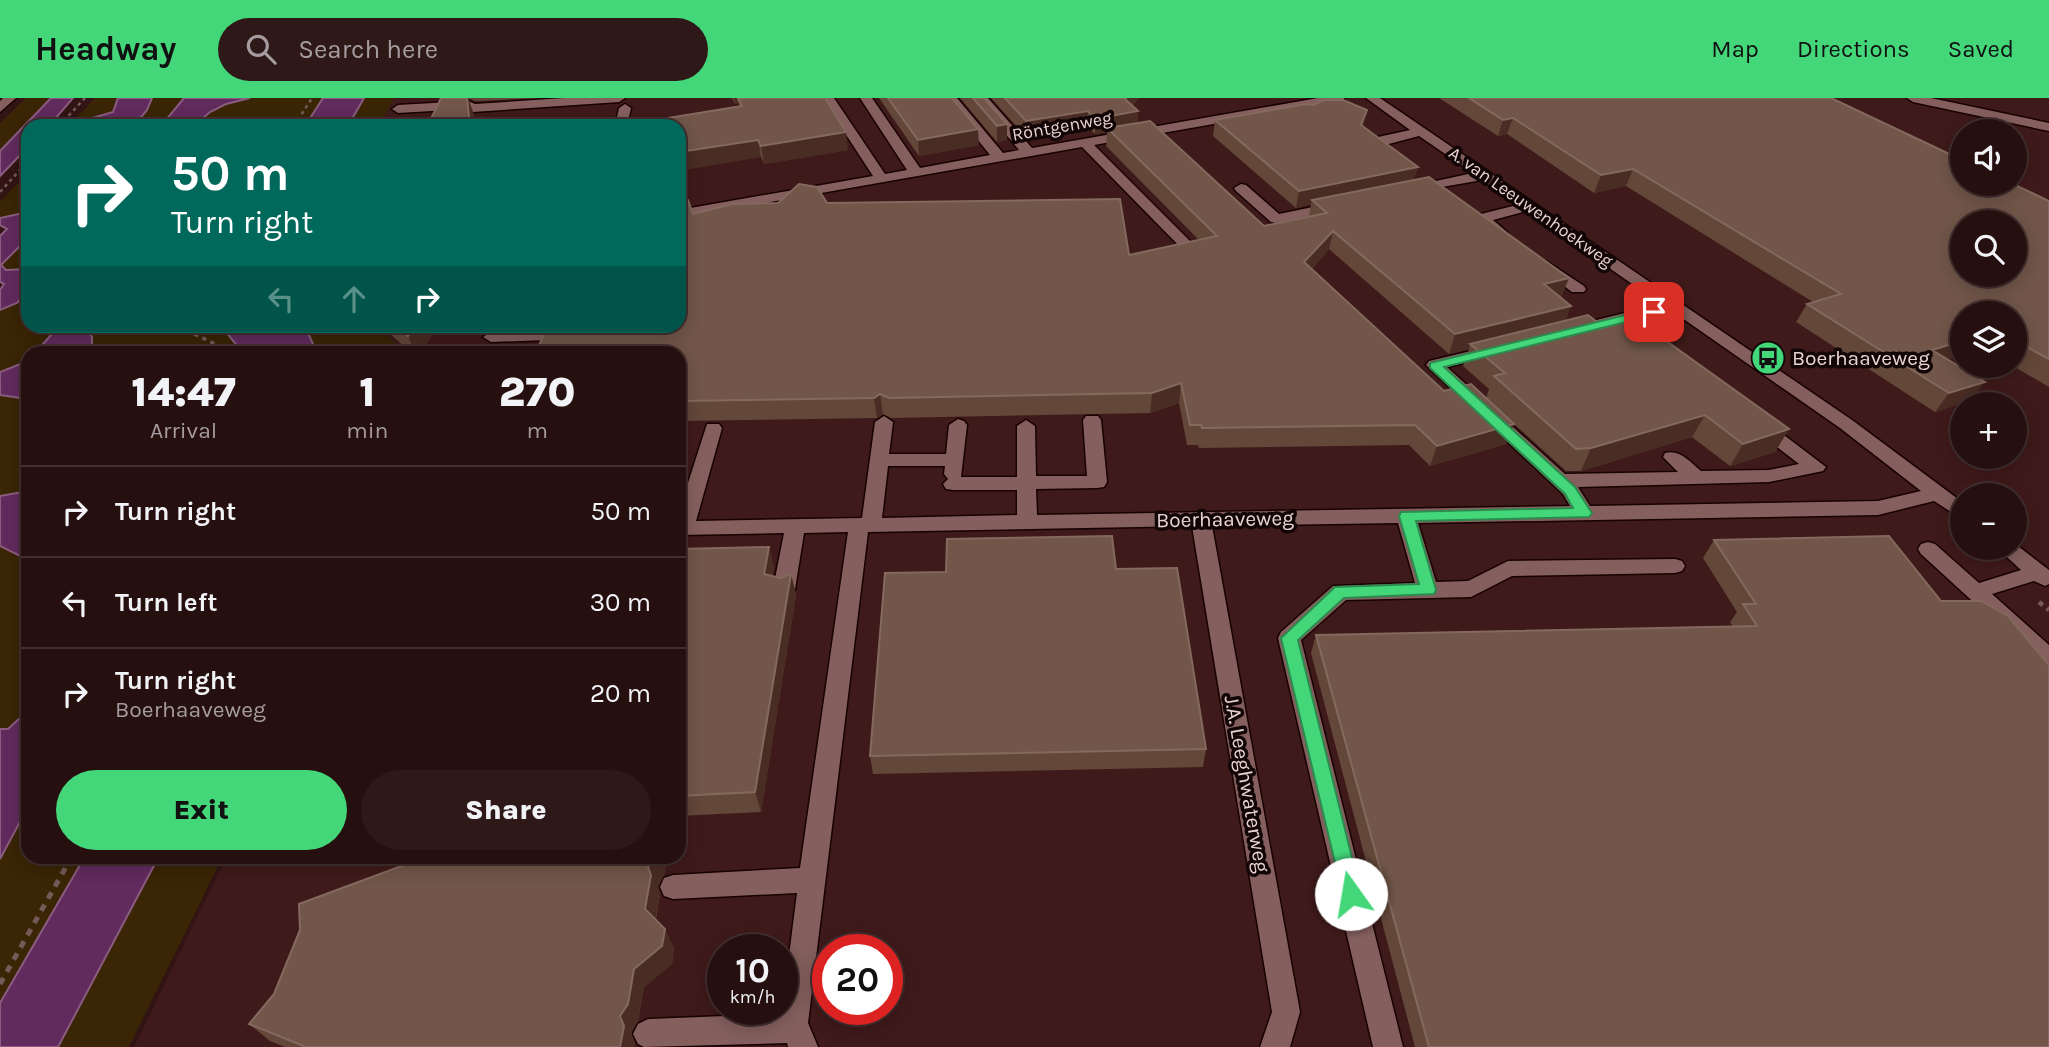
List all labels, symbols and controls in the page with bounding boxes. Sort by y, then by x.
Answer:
search box [218,18,708,81]
text: Headway [35,30,176,68]
icon: search [242,30,280,68]
text: Search here [298,34,438,65]
text: Map [1711,35,1759,63]
text: Directions [1797,35,1910,63]
text: Saved [1948,35,2014,63]
street label: Röntgenweg [1010,106,1114,146]
map controls [1950,119,2027,560]
button: sound [1950,119,2027,196]
street label: A. van Leeuwenhoekweg [1445,142,1617,272]
text: 50 m [171,145,289,202]
icon: right [56,147,147,238]
text: Turn right [171,204,313,241]
button: search [1950,210,2027,287]
icon: left [262,280,300,318]
icon: ahead [335,280,373,318]
icon: right [408,280,446,318]
pin [1624,282,1684,342]
icon: arrive [1635,293,1673,331]
button: layers [1950,301,2027,378]
bus stop icon: Boerhaaveweg [1749,339,1787,377]
place label: Boerhaaveweg [1792,346,1930,370]
text: 14:47 [131,367,236,417]
text: 1 [359,367,375,417]
text: 270 [499,367,576,417]
button: + [1950,392,2027,469]
text: Arrival [150,417,217,444]
text: min [346,417,388,444]
text: m [526,417,548,444]
button: − [1950,483,2027,560]
icon: right [56,493,94,531]
text: Turn right [115,496,236,527]
text: 50 m [590,496,651,527]
street label: Boerhaaveweg [1156,506,1294,532]
icon: left [56,584,94,622]
text: Turn left [115,587,217,618]
text: 30 m [590,587,651,618]
text: Turn right [115,665,236,696]
icon: right [56,675,94,713]
text: 20 m [590,678,651,709]
street label: J.A. Leeghwaterweg [1220,693,1274,875]
text: Boerhaaveweg [115,696,266,723]
button: Exit [56,770,347,850]
button: Share [361,770,651,850]
position arrow [1314,857,1388,931]
speed limit sign: 20 [812,934,903,1025]
text: 10 [735,950,770,991]
text: km/h [730,986,775,1008]

